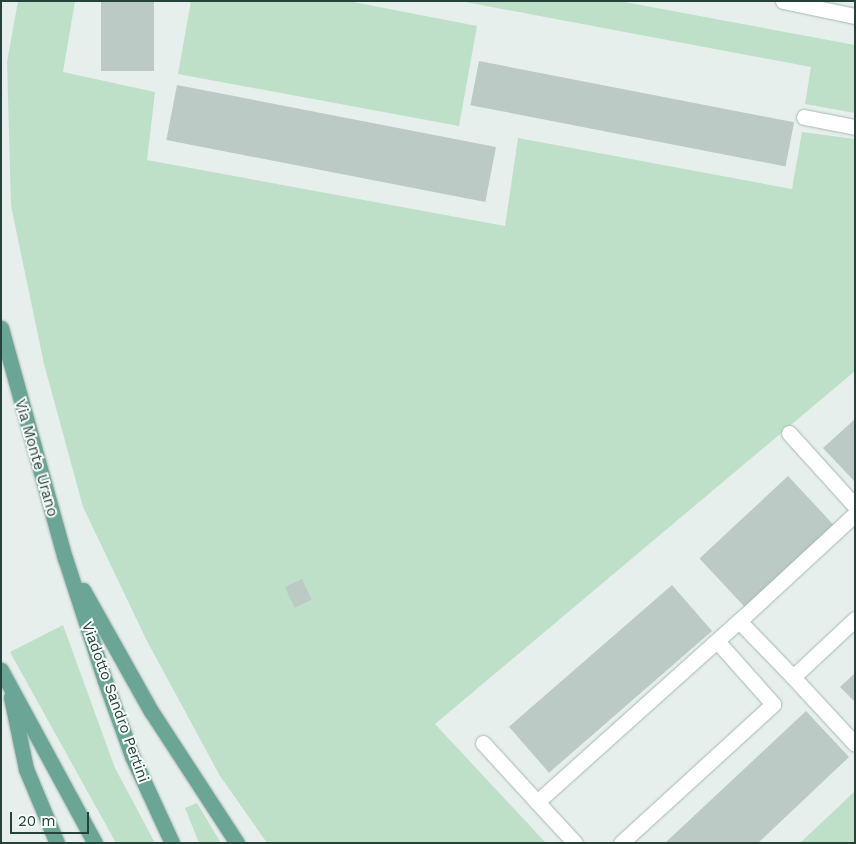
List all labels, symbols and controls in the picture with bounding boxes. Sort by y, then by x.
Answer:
street label: Via Monte Urano [11,397,61,519]
street label: Viadotto Sandro Pertini [78,619,152,785]
scale bar [12,802,91,834]
text: 20 m [18,812,56,830]

